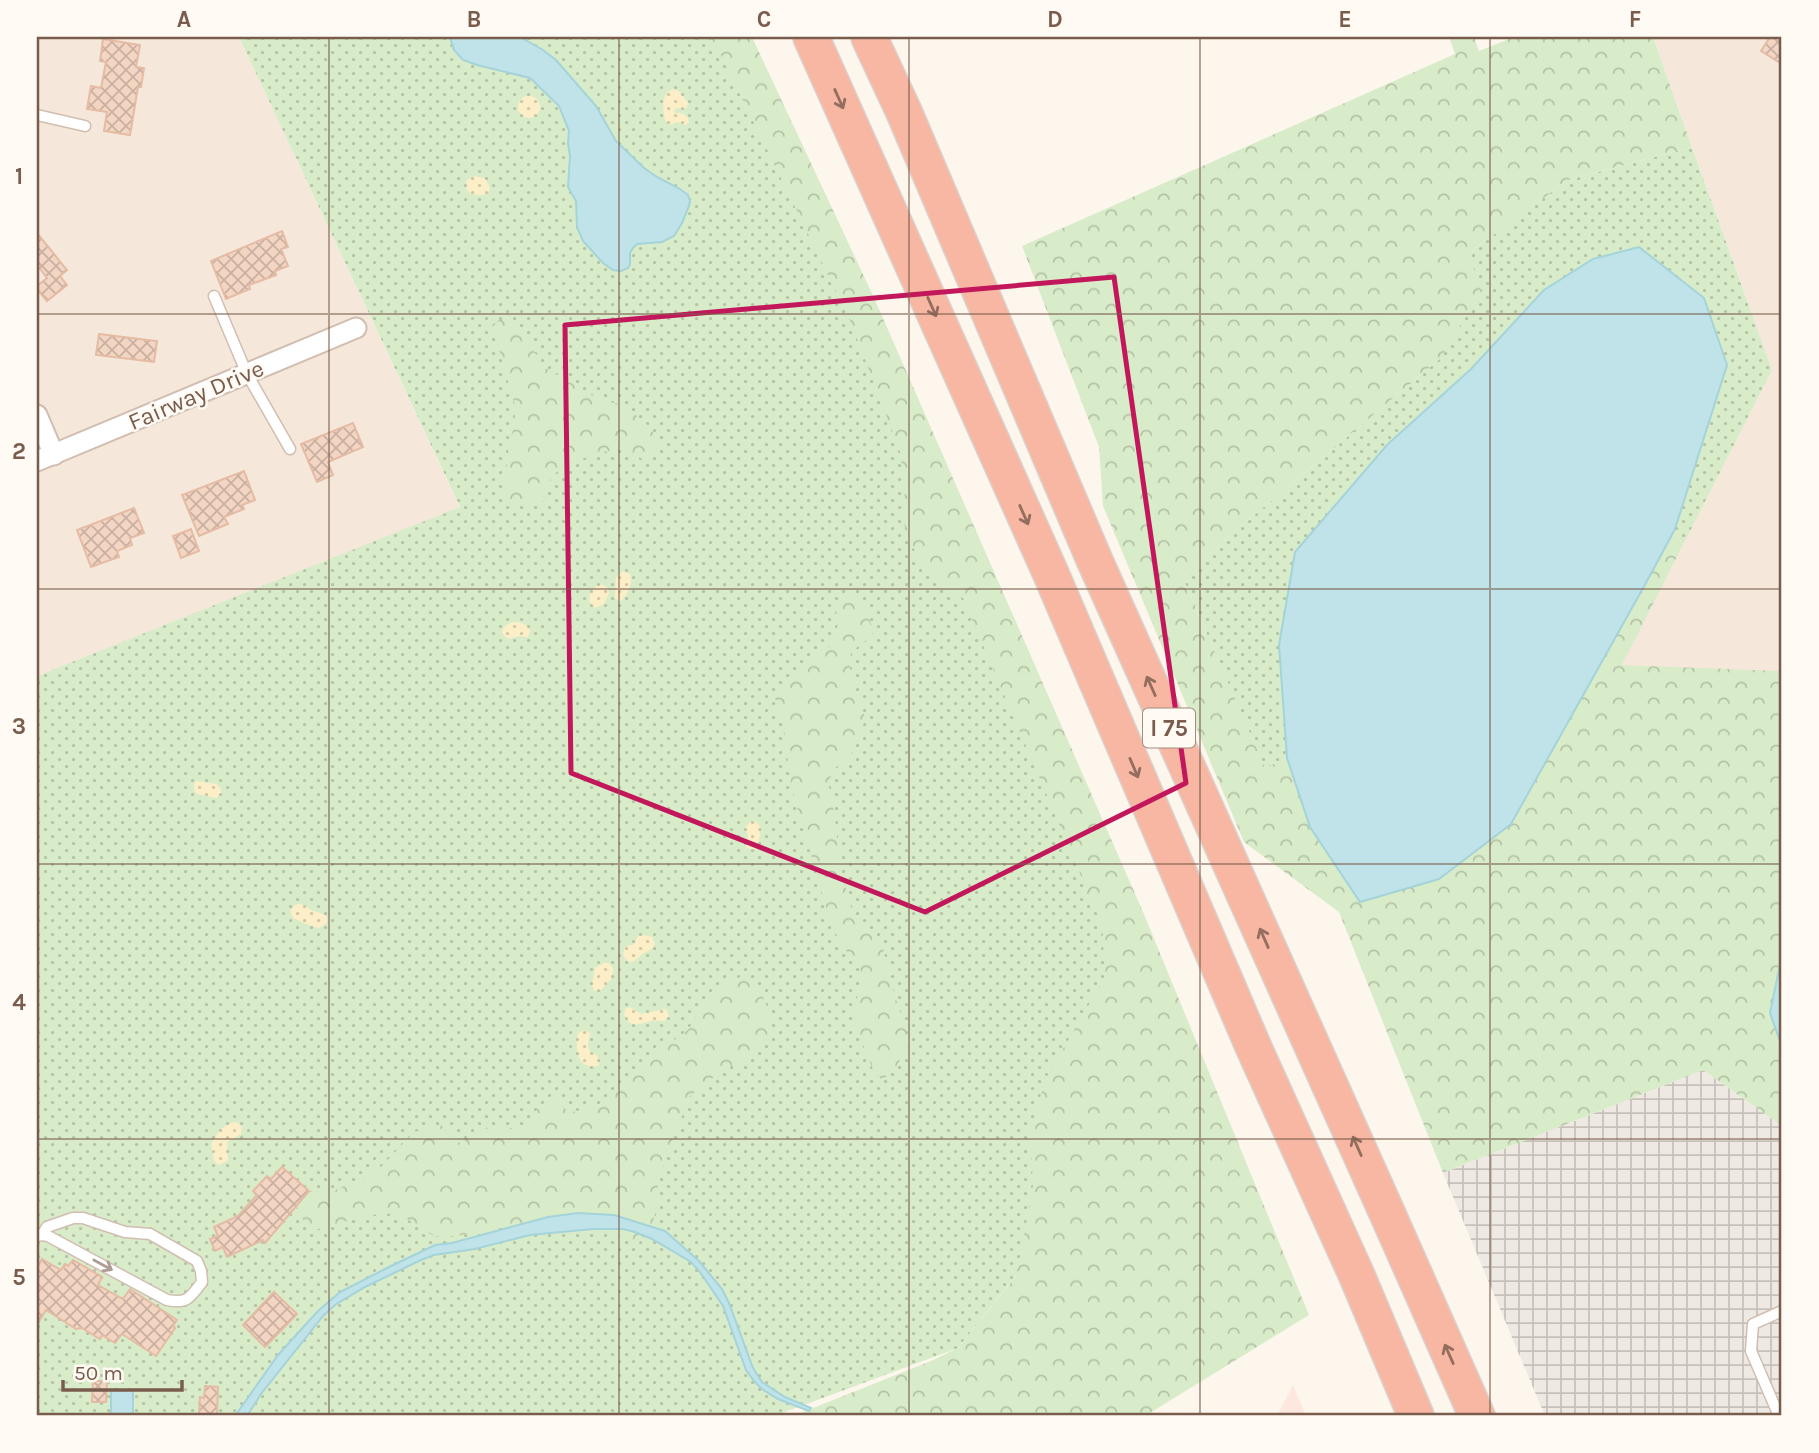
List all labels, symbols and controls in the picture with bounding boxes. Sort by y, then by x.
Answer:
text: A [177,6,191,33]
text: B [467,6,481,33]
text: C [757,6,771,33]
text: D [1047,6,1063,33]
text: E [1338,6,1352,33]
text: F [1629,6,1641,33]
one-way arrow [833,88,846,109]
text: 1 [15,163,23,190]
one-way arrow [926,296,939,317]
street label: Fairway Drive [124,354,268,436]
text: 2 [12,438,26,465]
one-way arrow [1018,503,1031,525]
one-way arrow [1144,676,1157,697]
road number: I 75 [1143,708,1195,748]
text: 3 [12,713,26,740]
one-way arrow [1128,757,1141,779]
one-way arrow [1257,928,1270,949]
text: 4 [12,989,26,1016]
one-way arrow [1350,1136,1363,1157]
one-way arrow [92,1259,113,1272]
text: 5 [12,1264,26,1291]
one-way arrow [1442,1344,1455,1365]
scale bar [63,1348,182,1392]
text: 50 m [74,1361,123,1385]

